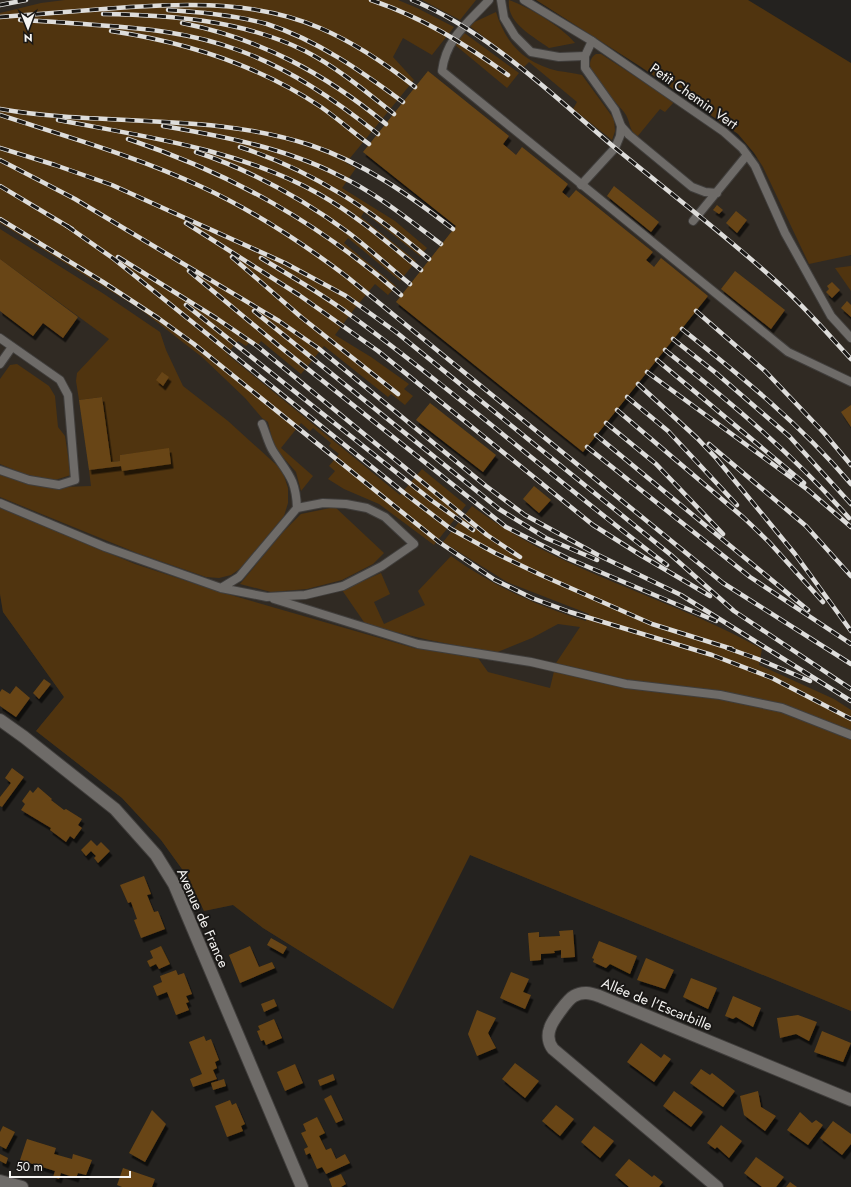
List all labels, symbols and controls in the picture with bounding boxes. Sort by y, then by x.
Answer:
north arrow [8,8,48,48]
text: N [24,30,33,46]
street label: Petit Chemin Vert [646,58,742,134]
street label: Avenue de France [172,865,234,971]
street label: Allée de l'Escarbille [599,973,715,1035]
scale bar [10,1153,130,1179]
text: 50 m [16,1158,43,1176]

